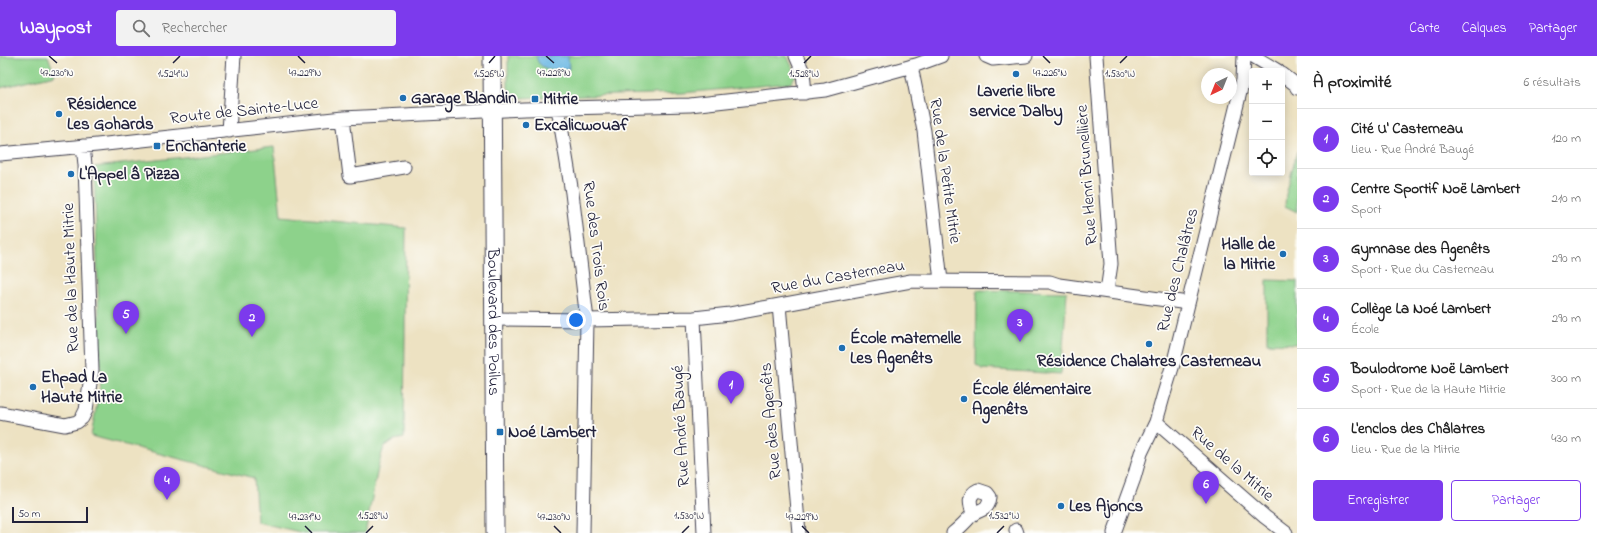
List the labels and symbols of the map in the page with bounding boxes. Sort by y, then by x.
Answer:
text: 47.230°N [40,66,74,81]
text: 47.229°N [289,66,322,81]
text: 47.228°N [537,66,571,81]
text: 47.226°N [1033,66,1067,81]
text: 1.524°W [158,67,188,82]
text: 1.526°W [474,67,505,82]
text: 1.528°W [789,67,819,82]
text: 1.530°W [1105,67,1135,82]
north arrow [1201,68,1237,104]
marker: Laverie libre service Dalby [1011,69,1021,79]
place label: Laverie libre service Dalby [969,79,1063,126]
place label: Garage Blandin [411,86,517,113]
place label: Mitrie [543,87,579,112]
street label: Route de Sainte-Luce [168,91,320,131]
place label: Résidence Les Gohards [67,92,154,137]
marker: Garage Blandin [398,93,408,103]
marker: Mitrie [530,94,540,104]
street label: Rue de la Petite Mitrie [922,97,968,246]
street label: Rue Henri Brunellière [1070,103,1104,246]
marker: Résidence Les Gohards [54,109,64,119]
place label: Excalicwouaf [534,113,629,138]
marker: Excalicwouaf [521,120,531,130]
place label: Enchanterie [165,134,248,159]
marker: Enchanterie [152,141,162,151]
place label: L'Appel â Pizza [79,162,180,187]
marker: L'Appel â Pizza [66,169,76,179]
street label: Rue des Trois Rois [576,180,616,312]
street label: Rue de la Haute Mitrie [56,202,86,353]
street label: Rue des Chalâtres [1151,205,1205,335]
place label: Halle de la Mitrie [1221,232,1276,277]
street label: Boulevard des Poilus [481,247,507,396]
marker: Halle de la Mitrie [1278,249,1288,259]
street label: Rue du Casterneau [769,253,907,301]
pin: 5 [113,301,139,334]
pin: 2 [239,304,265,337]
pin: 3 [1007,309,1033,342]
your location [566,310,586,330]
place label: École maternelle Les Agenêts [850,326,963,373]
marker: Résidence Chalatres Casterneau [1144,339,1154,349]
marker: École maternelle Les Agenêts [837,343,847,353]
place label: Résidence Chalatres Casterneau [1037,349,1262,374]
street label: Rue des Agenêts [753,361,791,480]
street label: Rue André Baugé [665,364,699,488]
place label: Ehpad La Haute Mitrie [41,365,124,410]
pin: 1 [718,371,744,404]
place label: École élémentaire Agenêts [972,377,1092,424]
marker: Ehpad La Haute Mitrie [28,382,38,392]
marker: École élémentaire Agenêts [959,394,969,404]
place label: Noé Lambert [508,420,597,445]
street label: Rue de la Mitrie [1185,421,1280,508]
marker: Noé Lambert [495,427,505,437]
pin: 4 [154,467,180,500]
pin: 6 [1193,471,1219,504]
place label: Les Ajoncs [1069,494,1143,519]
marker: Les Ajoncs [1056,501,1066,511]
scale bar [12,505,88,524]
text: 1.528°W [358,509,388,524]
text: 1.530°W [674,509,704,524]
text: 1.532°W [989,509,1019,524]
text: 47.231°N [289,510,321,525]
text: 47.230°N [537,510,571,525]
text: 47.229°N [786,510,819,525]

